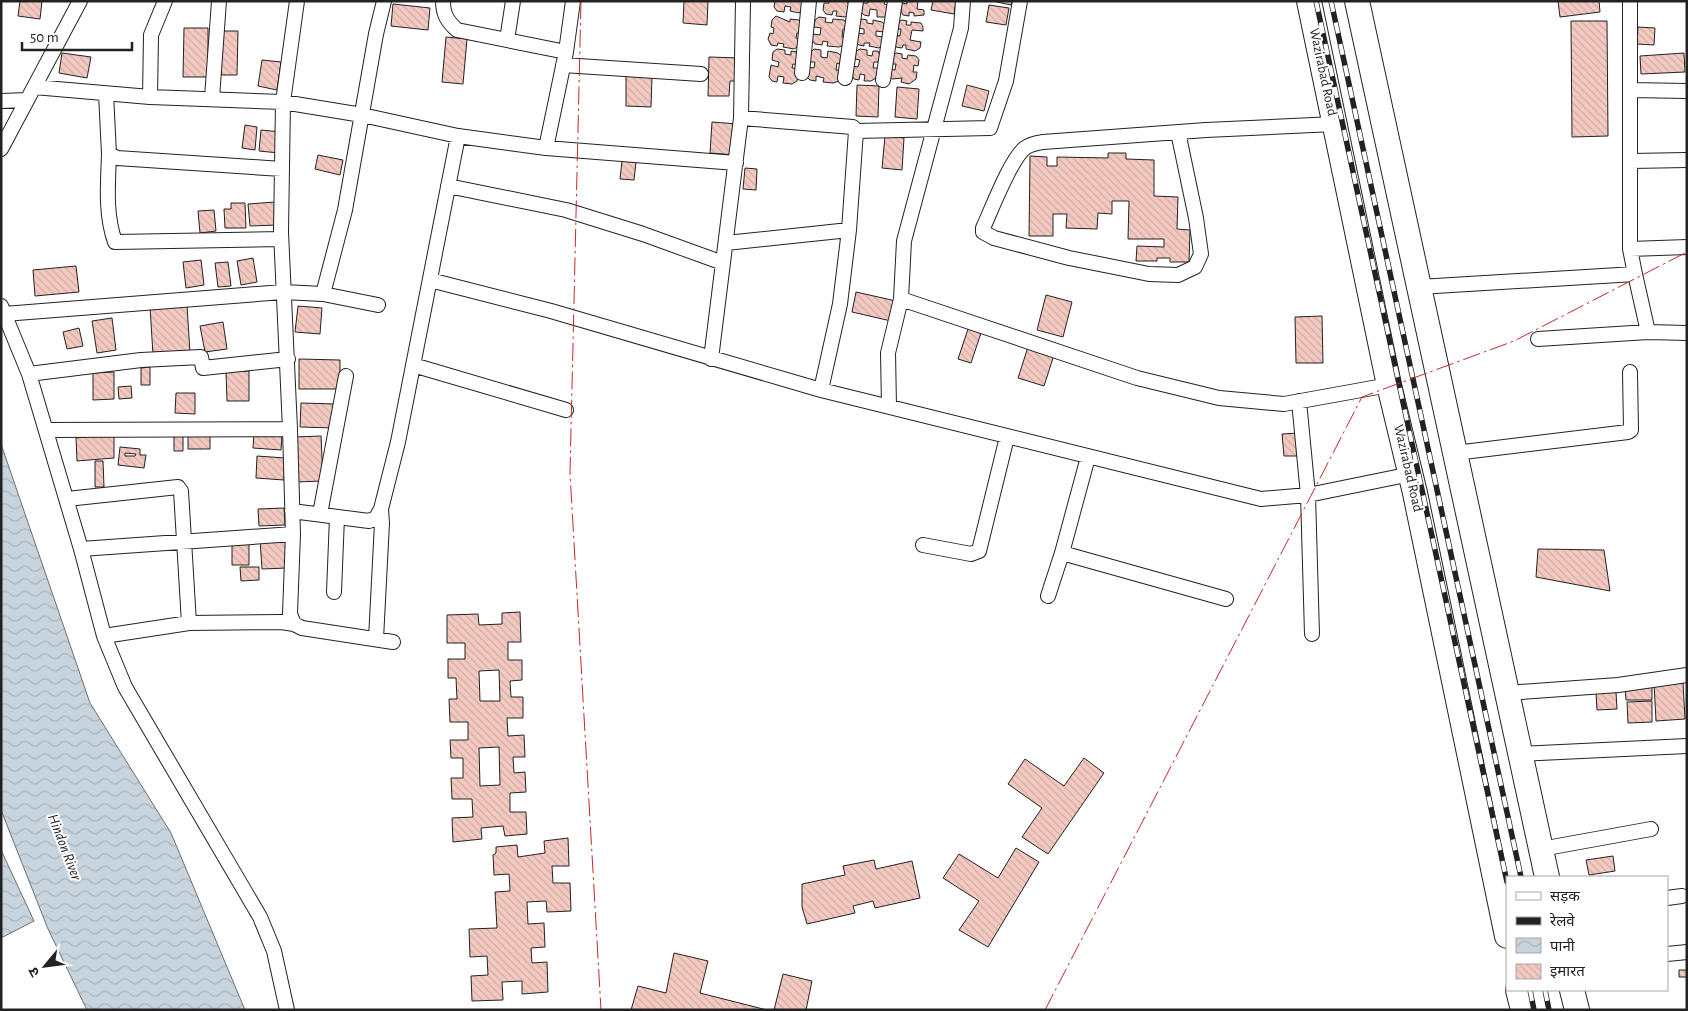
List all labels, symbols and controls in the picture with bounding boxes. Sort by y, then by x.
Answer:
scale bar [22,20,132,52]
street label: Wazirabad Road [1307,27,1339,117]
text: 50 m [30,30,59,45]
street label: Wazirabad Road [1391,423,1425,513]
water label: Hindon River [45,812,84,883]
legend [1506,876,1668,991]
text: सड़क [1550,889,1580,904]
text: रेलवे [1549,912,1575,929]
text: पानी [1550,938,1576,954]
north arrow [20,941,70,991]
text: उ [26,964,43,979]
text: इमारत [1550,964,1585,979]

